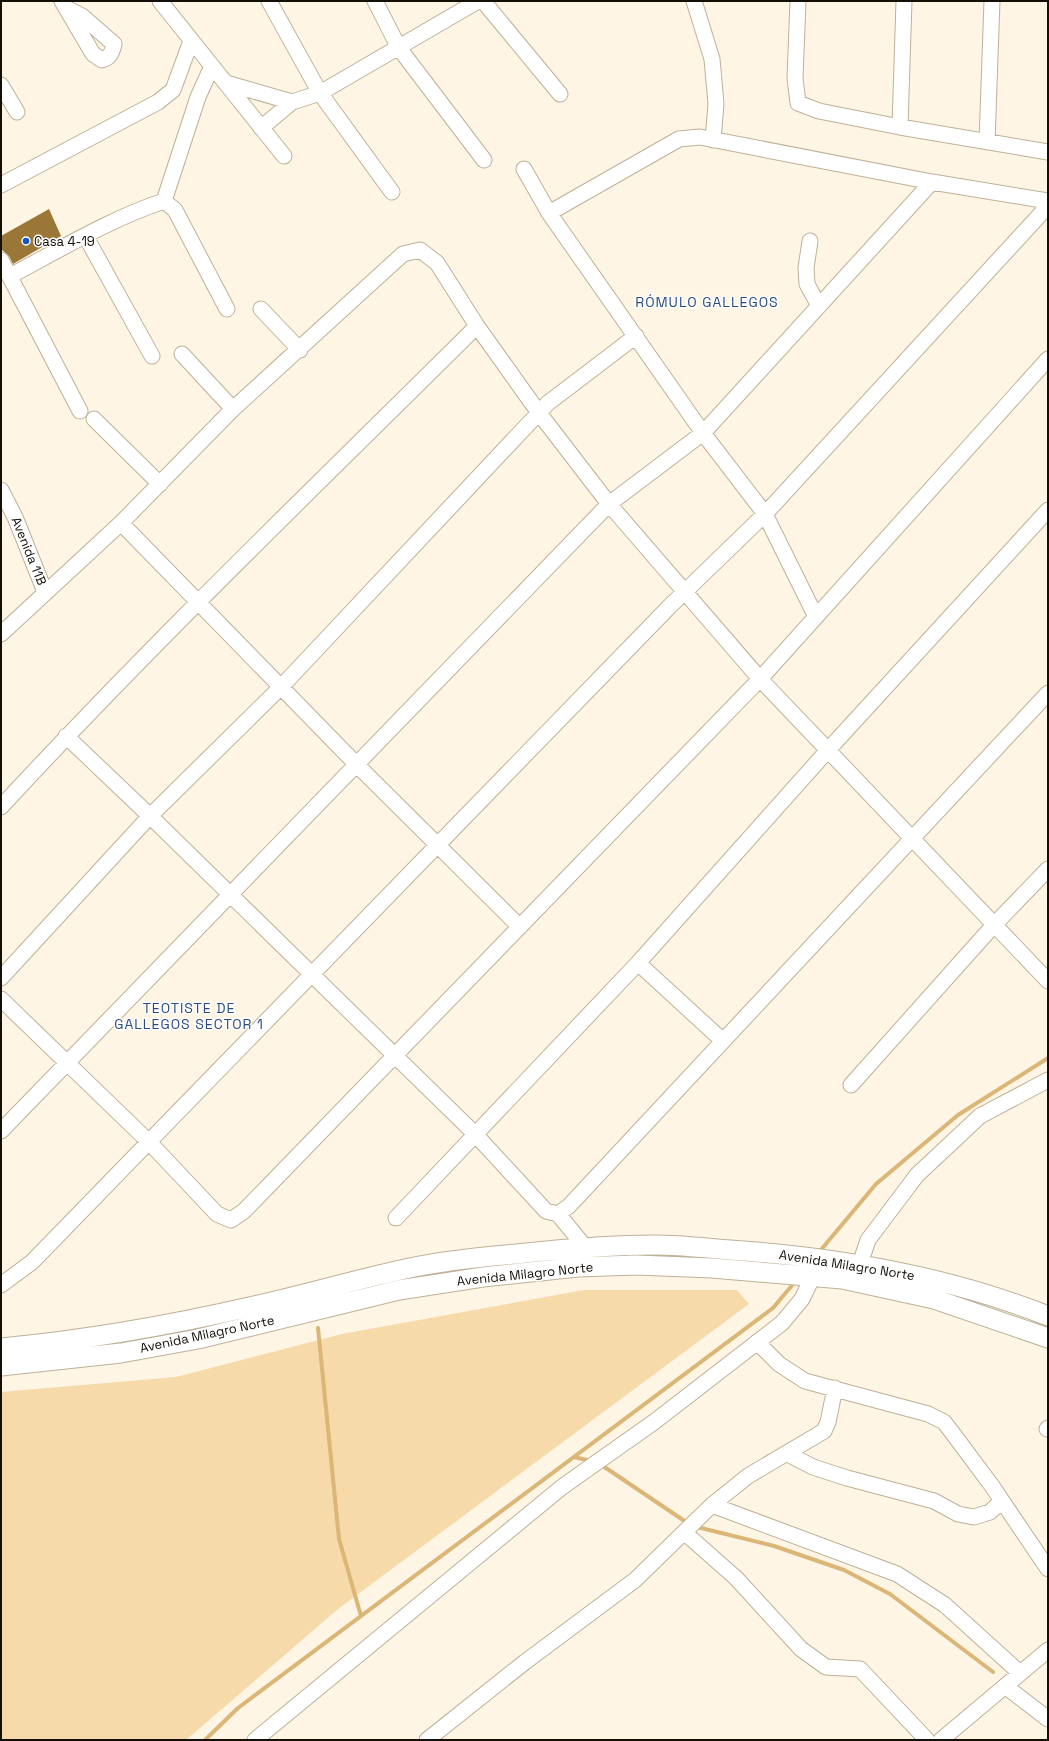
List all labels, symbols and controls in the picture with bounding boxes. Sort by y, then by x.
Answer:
place label: Casa 4-19 [34,233,95,250]
marker: Casa 4-19 [21,236,31,246]
district label: RÓMULO GALLEGOS [635,293,779,311]
street label: Avenida 11B [8,514,50,588]
district label: TEOTISTE DE GALLEGOS SECTOR 1 [114,999,264,1033]
street label: Avenida Milagro Norte [778,1246,916,1284]
street label: Avenida Milagro Norte [456,1258,594,1290]
street label: Avenida Milagro Norte [138,1311,276,1357]

